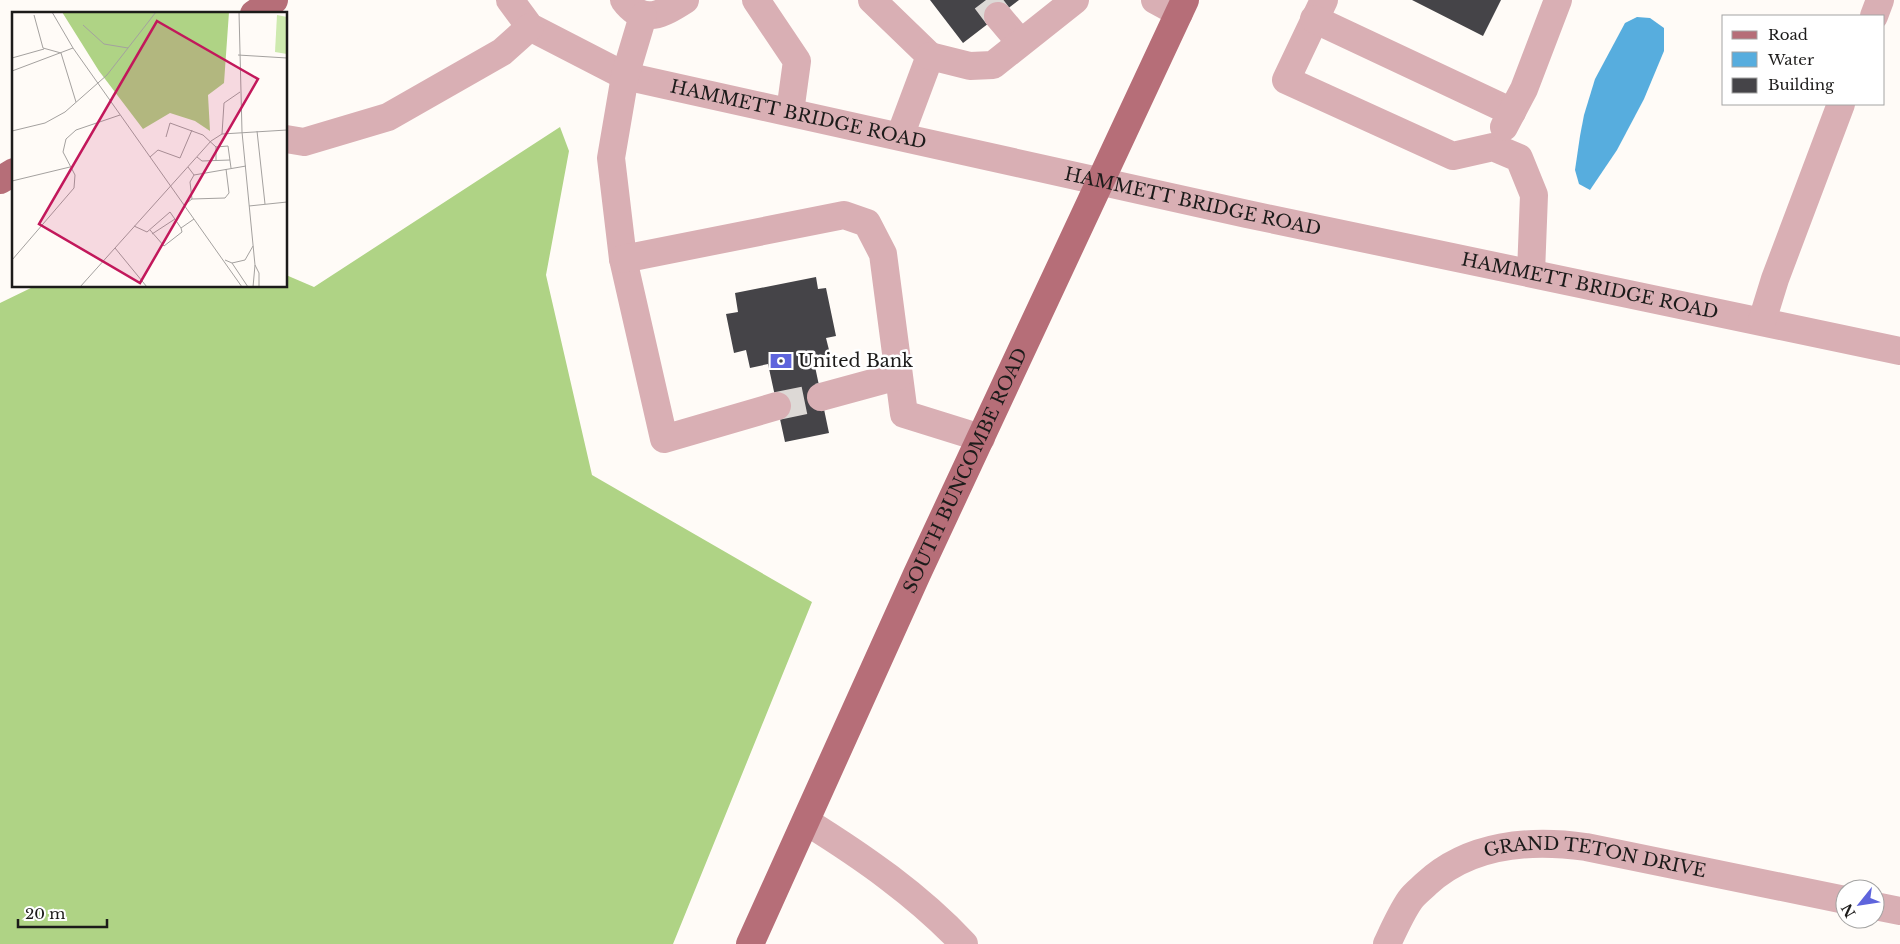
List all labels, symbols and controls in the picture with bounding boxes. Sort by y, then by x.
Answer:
inset map [12,12,288,288]
legend [1722,15,1885,105]
text: Road [1768,25,1808,44]
text: Water [1767,50,1815,69]
street label: HAMMETT BRIDGE ROAD [668,75,928,154]
text: Building [1768,75,1835,94]
street label: HAMMETT BRIDGE ROAD [1063,163,1323,240]
street label: HAMMETT BRIDGE ROAD [1460,248,1720,324]
street label: SOUTH BUNCOMBE ROAD [899,344,1032,597]
bank icon: United Bank [768,348,794,374]
place label: United Bank [798,350,913,372]
street label: GRAND TETON DRIVE [1481,833,1708,882]
north arrow [1835,879,1885,929]
scale bar [18,896,106,928]
text: N [1838,900,1860,921]
text: 20 m [25,904,65,923]

